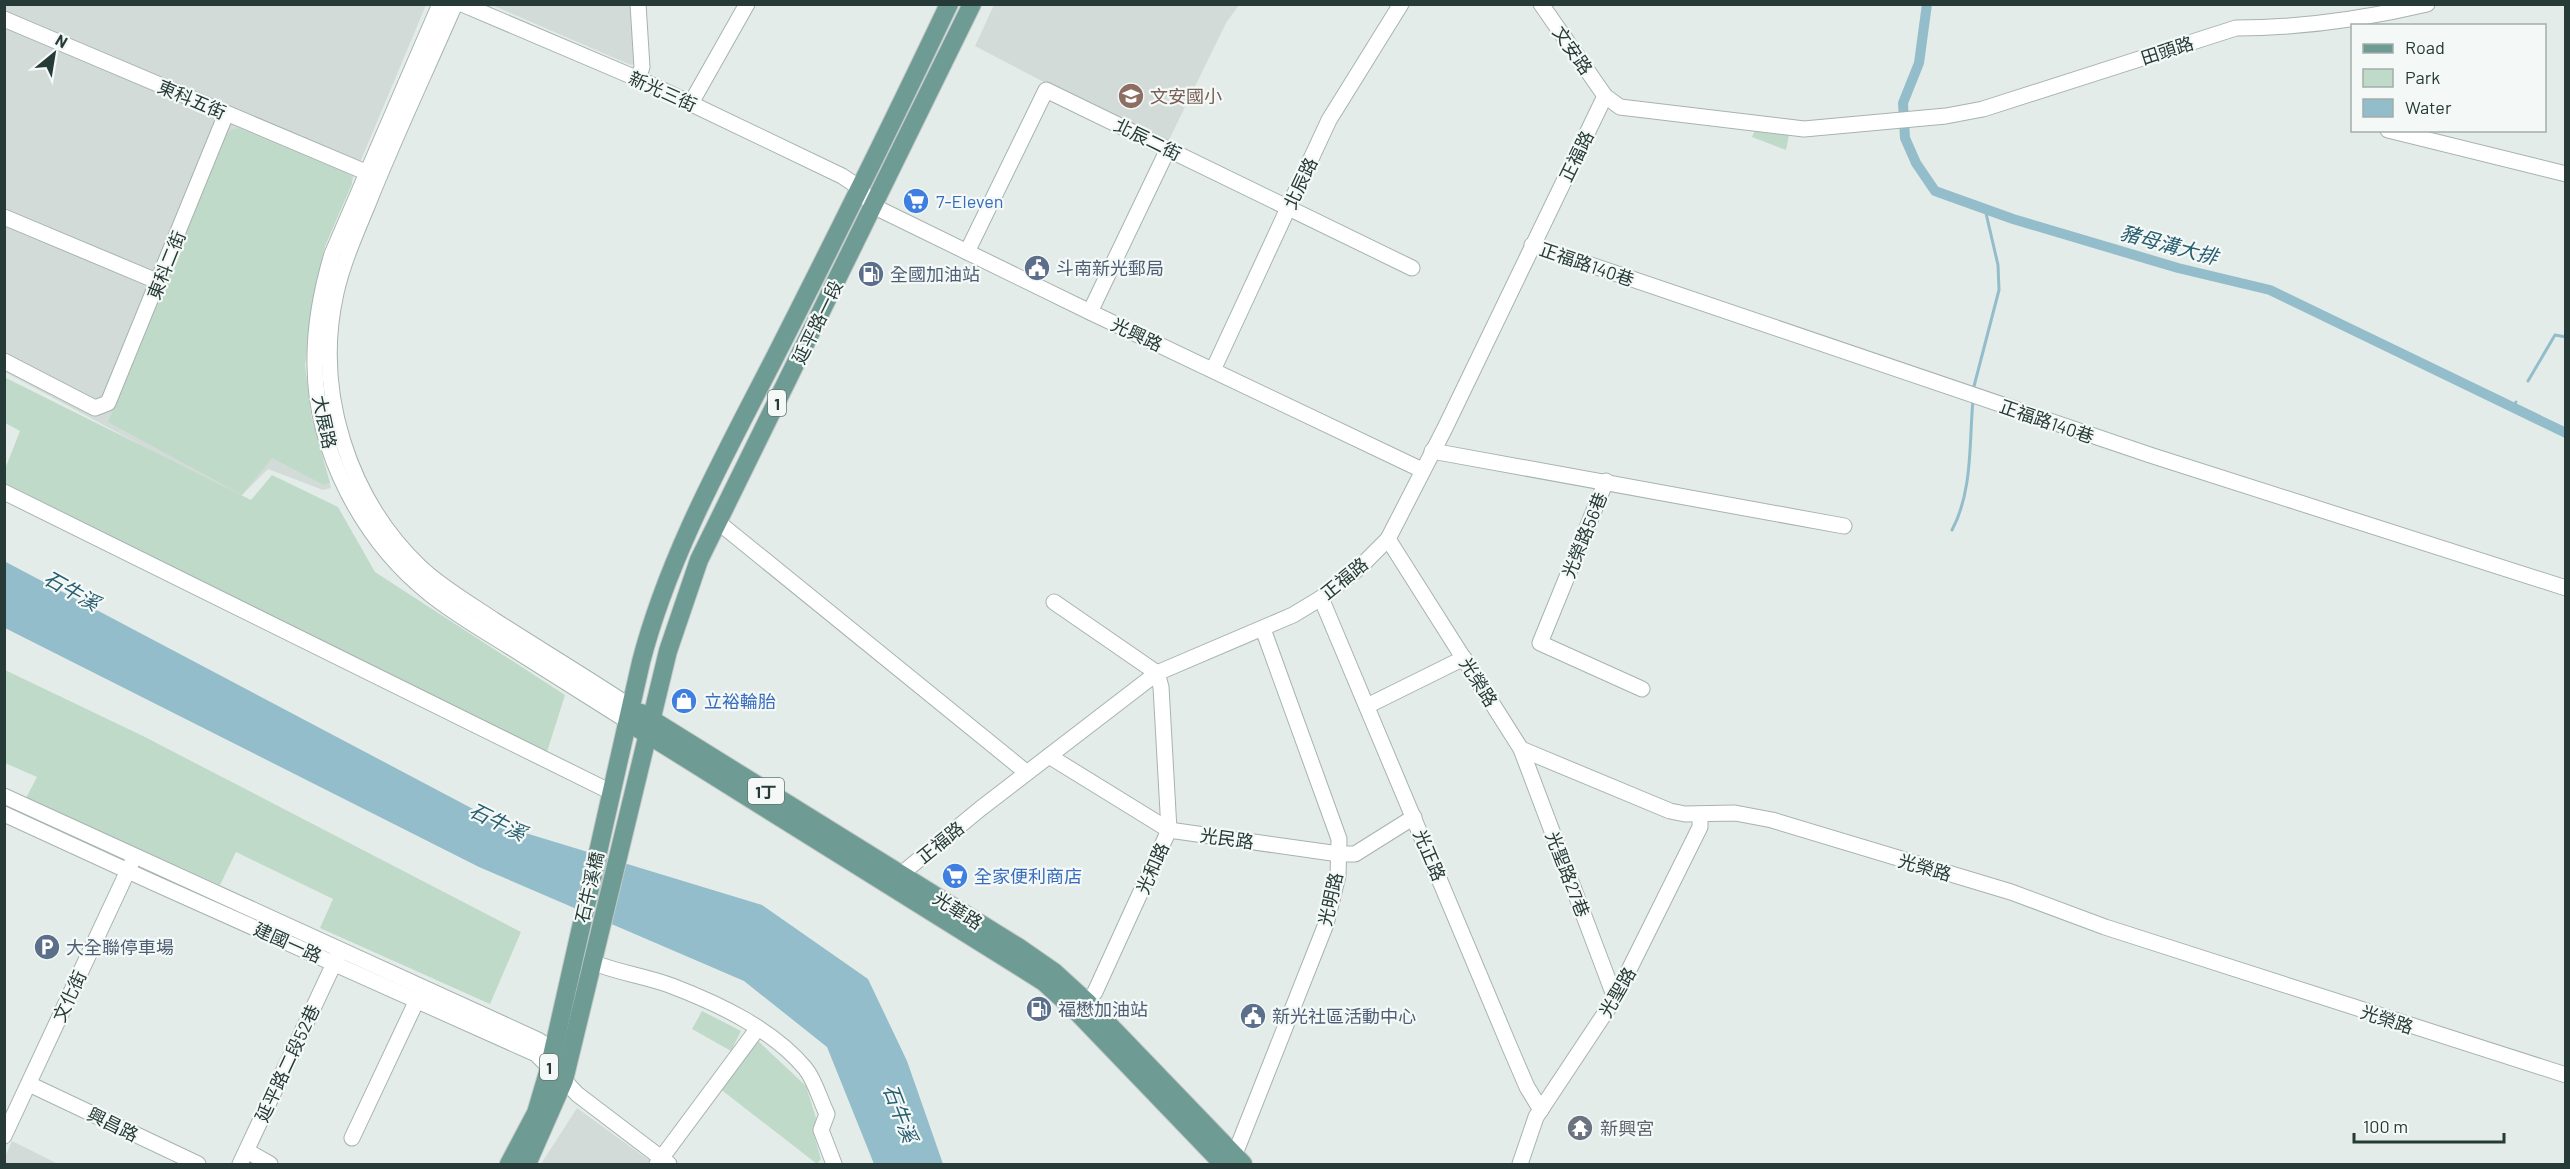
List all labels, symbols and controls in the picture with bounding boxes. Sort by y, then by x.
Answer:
street label: 文安路 [1549,22,1597,78]
north arrow [24,24,84,84]
legend [2351,24,2546,132]
text: N [52,30,71,51]
street label: 田頭路 [2138,31,2196,69]
text: Road [2405,36,2445,58]
street label: 新光三街 [626,66,700,116]
text: Park [2405,66,2440,88]
street label: 東科五街 [155,75,229,123]
school or university icon: 文安國小 [1116,81,1146,111]
place label: 文安國小 [1150,85,1222,107]
text: Water [2405,96,2452,118]
street label: 北辰二街 [1111,113,1185,165]
street label: 正福路 [1554,127,1598,185]
street label: 北辰路 [1279,154,1321,212]
supermarket icon: 7-Eleven [901,186,931,216]
place label: 7-Eleven [936,190,1004,212]
water label: 豬母溝大排 [2118,219,2223,269]
street label: 東科二街 [142,228,190,302]
street label: 正福路140巷 [1537,238,1637,290]
public building icon: 斗南新光郵局 [1022,253,1052,283]
place label: 斗南新光郵局 [1056,257,1164,279]
fuel station icon: 全國加油站 [856,259,886,289]
place label: 全國加油站 [890,263,980,285]
street label: 延平路一段 [787,277,847,367]
street label: 光興路 [1108,313,1166,355]
road number: 1 [768,390,786,416]
street label: 大展路 [309,393,341,451]
street label: 正福路140巷 [1997,395,2097,447]
street label: 光榮路56巷 [1557,489,1611,581]
street label: 正福路 [1316,552,1372,604]
water label: 石牛溪 [40,565,107,616]
street label: 光榮路 [1455,653,1503,711]
shop icon: 立裕輪胎 [669,686,699,716]
place label: 立裕輪胎 [704,690,776,712]
road number: 1丁 [748,778,784,804]
water label: 石牛溪 [466,797,533,846]
street label: 正福路 [912,816,968,868]
street label: 光民路 [1199,823,1255,853]
street label: 光正路 [1409,826,1451,884]
street label: 光聖路27巷 [1542,828,1594,920]
street label: 光和路 [1131,839,1173,897]
street label: 石牛溪橋 [570,849,608,925]
street label: 光榮路 [1896,849,1954,885]
supermarket icon: 全家便利商店 [940,861,970,891]
place label: 全家便利商店 [974,865,1082,887]
street label: 光明路 [1313,870,1347,928]
street label: 光華路 [929,886,987,934]
street label: 建國一路 [251,917,325,967]
parking icon: 大全聯停車場 [32,932,62,962]
place label: 大全聯停車場 [66,936,174,958]
street label: 光聖路 [1594,963,1640,1021]
street label: 文化街 [48,967,90,1025]
fuel station icon: 福懋加油站 [1024,994,1054,1024]
place label: 福懋加油站 [1058,998,1148,1020]
street label: 光榮路 [2358,1000,2416,1038]
street label: 延平路二段52巷 [250,1001,324,1125]
public building icon: 新光社區活動中心 [1238,1001,1268,1031]
place label: 新光社區活動中心 [1272,1005,1416,1027]
road number: 1 [540,1054,558,1080]
water label: 石牛溪 [879,1081,924,1148]
street label: 興昌路 [84,1102,142,1146]
scale bar [2354,1106,2504,1144]
temple icon: 新興宮 [1565,1113,1595,1143]
text: 100 m [2363,1115,2408,1137]
place label: 新興宮 [1600,1117,1654,1139]

